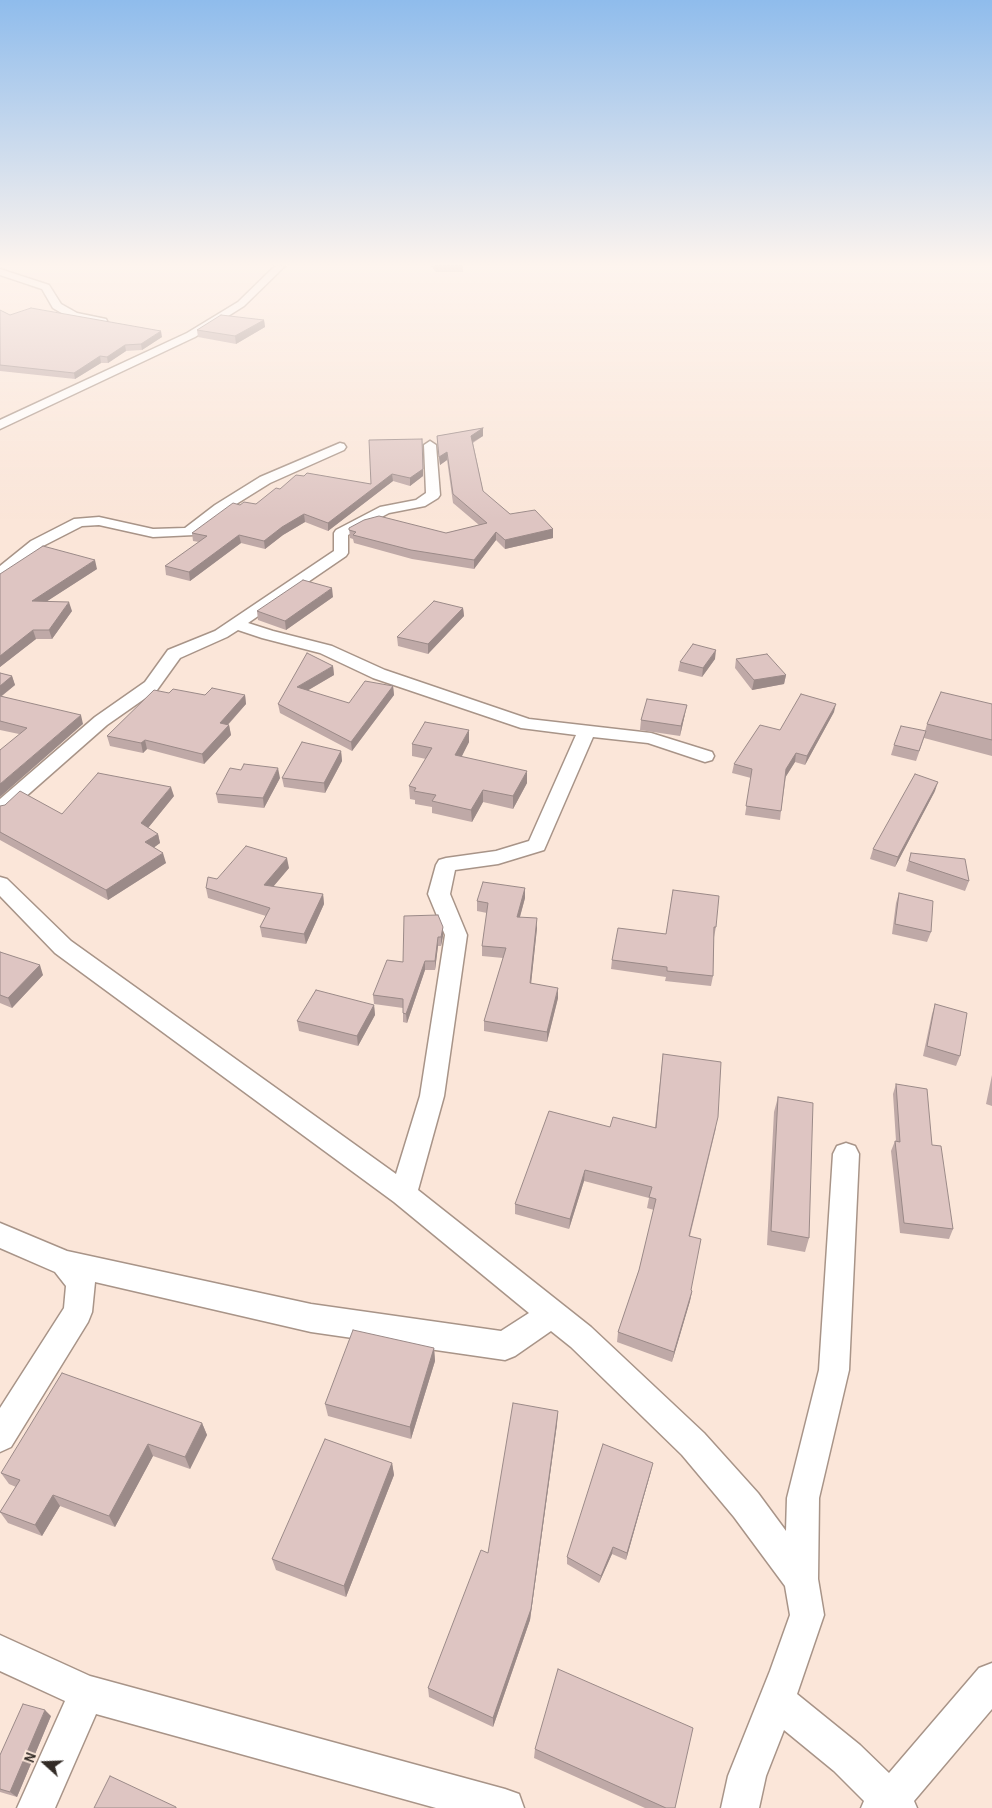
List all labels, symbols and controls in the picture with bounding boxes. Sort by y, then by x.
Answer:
north arrow [20,1738,70,1788]
text: N [23,1751,39,1765]

